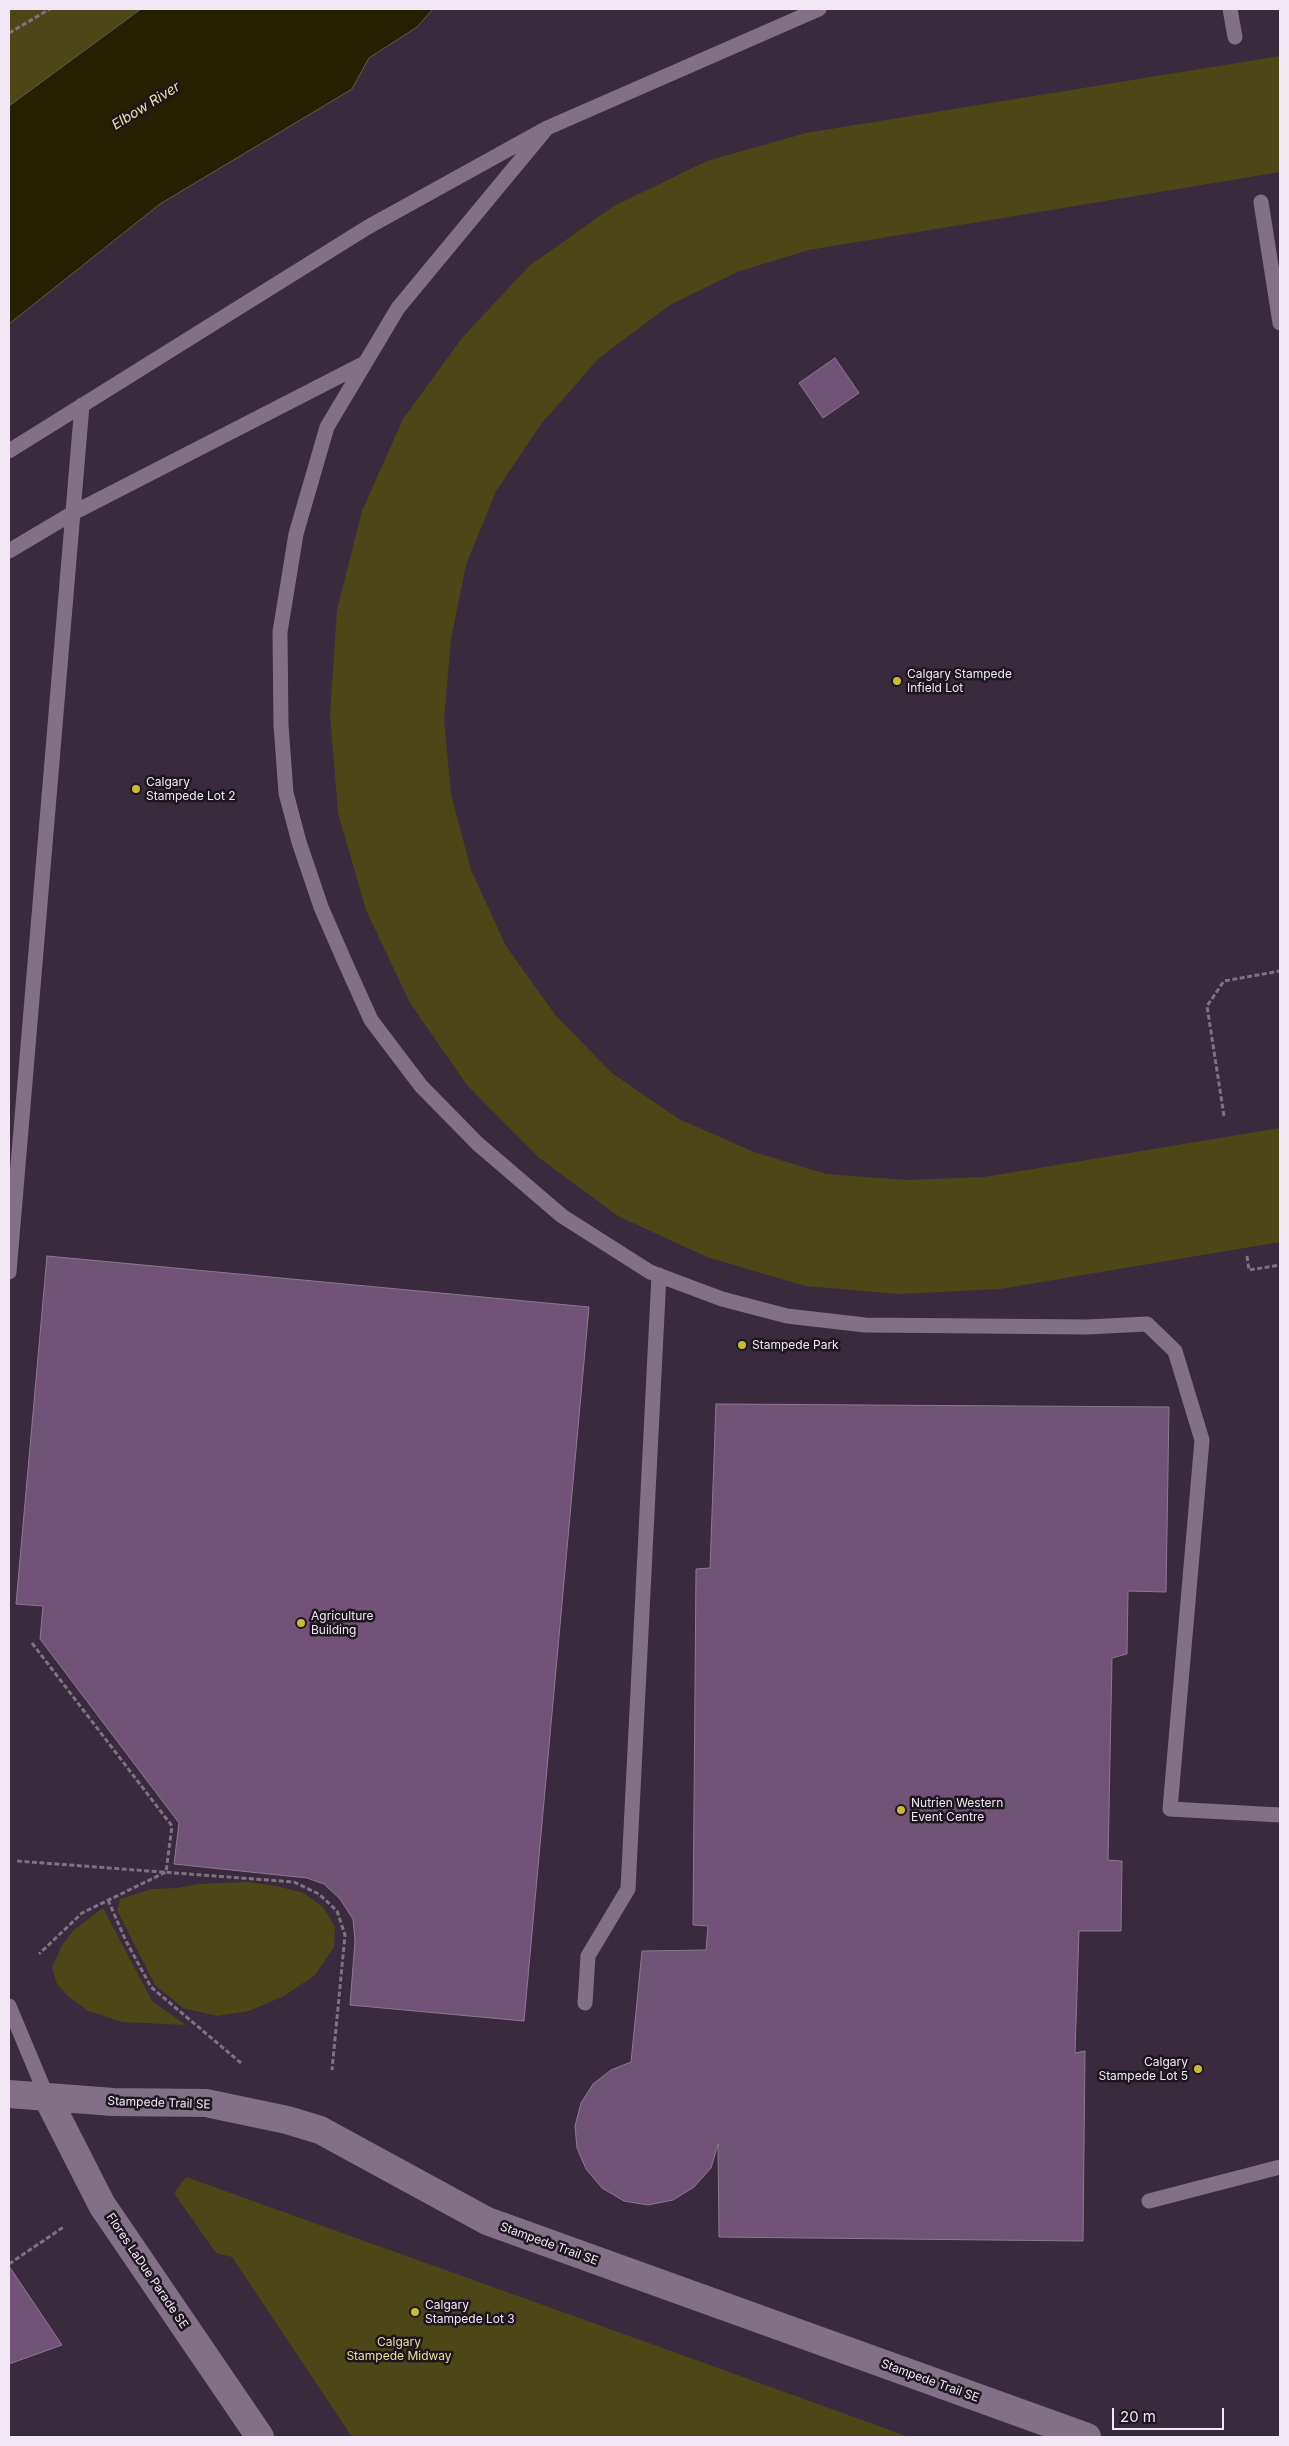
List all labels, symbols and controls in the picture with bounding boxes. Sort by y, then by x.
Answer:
water label: Elbow River [109,78,183,134]
place label: Calgary Stampede Infield Lot [907,667,1012,695]
marker: Calgary Stampede Infield Lot [891,675,903,687]
place label: Calgary Stampede Lot 2 [146,775,236,803]
marker: Calgary Stampede Lot 2 [130,783,142,795]
place label: Stampede Park [752,1338,839,1352]
marker: Stampede Park [736,1339,748,1351]
place label: Agriculture Building [311,1609,374,1637]
marker: Agriculture Building [295,1617,307,1629]
place label: Nutrien Western Event Centre [911,1796,1003,1824]
marker: Nutrien Western Event Centre [895,1804,907,1816]
place label: Calgary Stampede Lot 5 [1098,2055,1188,2083]
marker: Calgary Stampede Lot 5 [1192,2063,1204,2075]
street label: Stampede Trail SE [107,2094,211,2112]
street label: Flores LaDue Parade SE [103,2211,191,2331]
street label: Stampede Trail SE [498,2220,600,2268]
place label: Calgary Stampede Lot 3 [425,2298,515,2326]
marker: Calgary Stampede Lot 3 [409,2306,421,2318]
park label: Calgary Stampede Midway [346,2335,452,2363]
street label: Stampede Trail SE [879,2357,981,2405]
scale bar [1114,2398,1226,2430]
text: 20 m [1120,2407,1156,2426]

